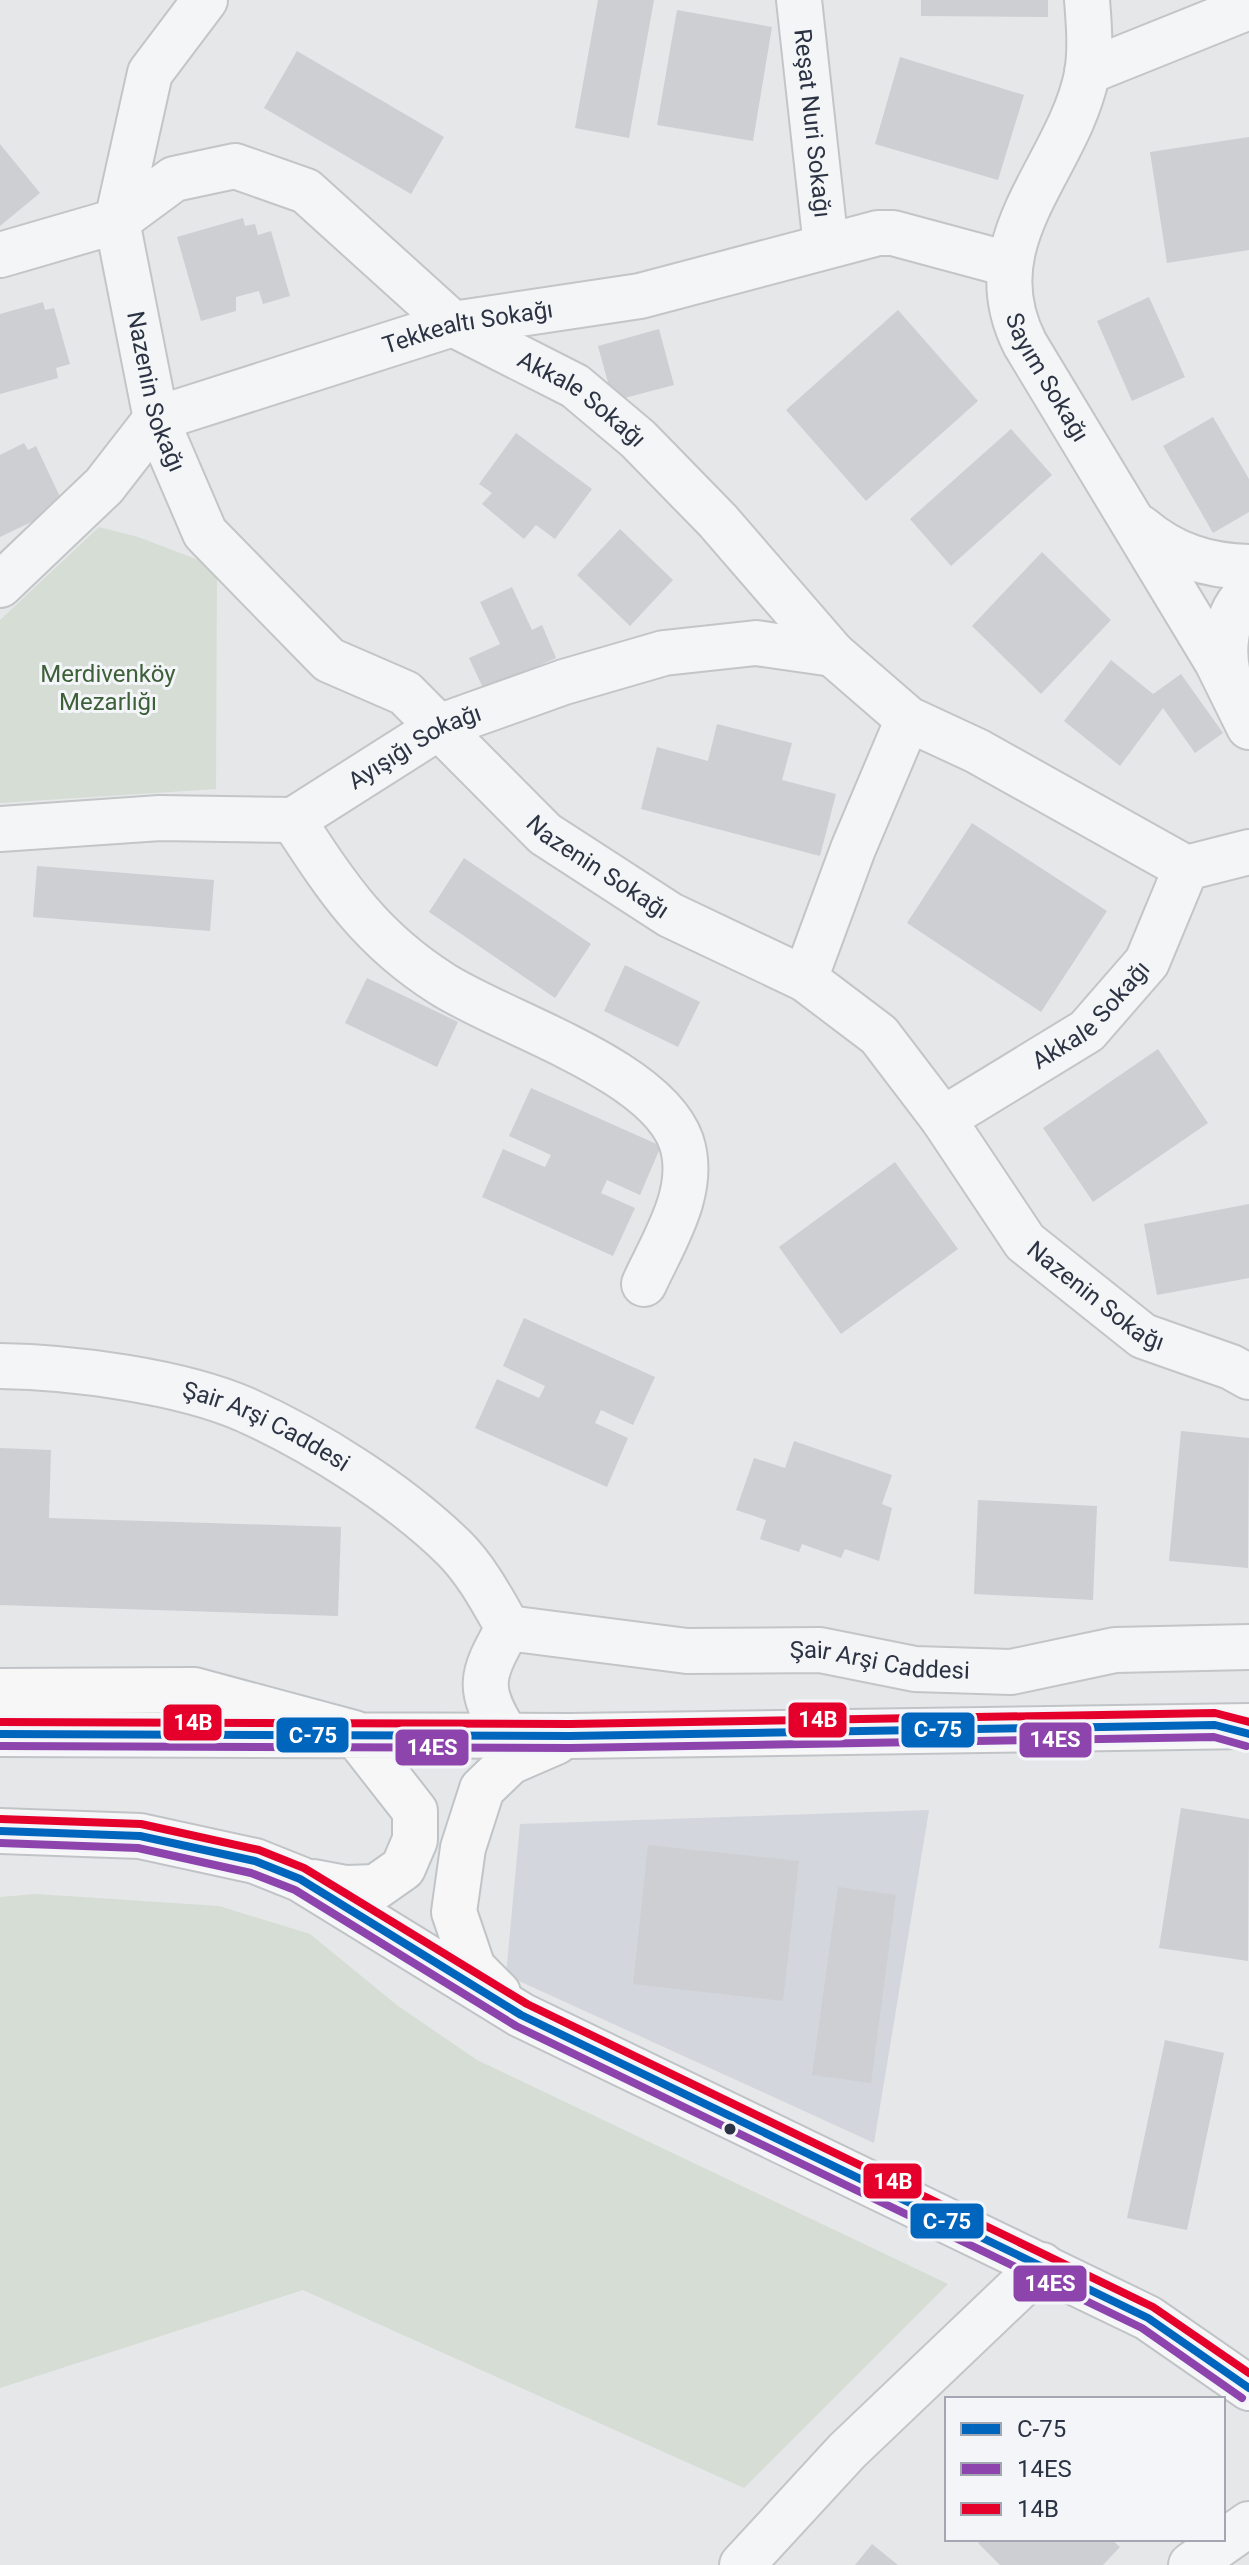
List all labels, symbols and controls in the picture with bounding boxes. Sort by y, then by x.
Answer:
street label: Reşat Nuri Sokağı [788,27,837,219]
street label: Tekkealtı Sokağı [379,295,555,360]
street label: Nazenin Sokağı [121,309,191,476]
street label: Sayım Sokağı [1000,309,1095,447]
street label: Akkale Sokağı [513,345,652,453]
park label: Merdivenköy Mezarlığı [40,660,176,716]
street label: Ayışığı Sokağı [343,699,485,795]
street label: Nazenin Sokağı [520,809,674,925]
street label: Akkale Sokağı [1027,955,1156,1075]
street label: Nazenin Sokağı [1021,1235,1168,1356]
street label: Şair Arşi Caddesi [180,1376,355,1477]
street label: Şair Arşi Caddesi [790,1636,970,1685]
line badge: 14B [787,1701,848,1739]
line badge: 14B [162,1703,223,1742]
text: 14B [798,1707,838,1732]
text: 14B [173,1710,213,1735]
line badge: C-75 [900,1711,976,1749]
line badge: C-75 [275,1716,350,1754]
text: C-75 [914,1717,962,1742]
line badge: 14ES [1018,1721,1093,1759]
text: C-75 [289,1723,337,1748]
text: 14ES [1029,1727,1081,1752]
line badge: 14ES [394,1728,470,1767]
text: 14ES [406,1735,458,1760]
unlabelled marker [722,2121,738,2137]
line badge: 14B [862,2162,923,2200]
text: 14B [873,2169,913,2194]
line badge: C-75 [909,2202,985,2240]
text: C-75 [923,2209,971,2234]
line badge: 14ES [1012,2264,1088,2303]
text: 14ES [1024,2271,1076,2296]
legend [945,2397,1225,2541]
text: C-75 [1017,2415,1066,2443]
text: 14ES [1017,2455,1072,2483]
text: 14B [1017,2495,1059,2523]

